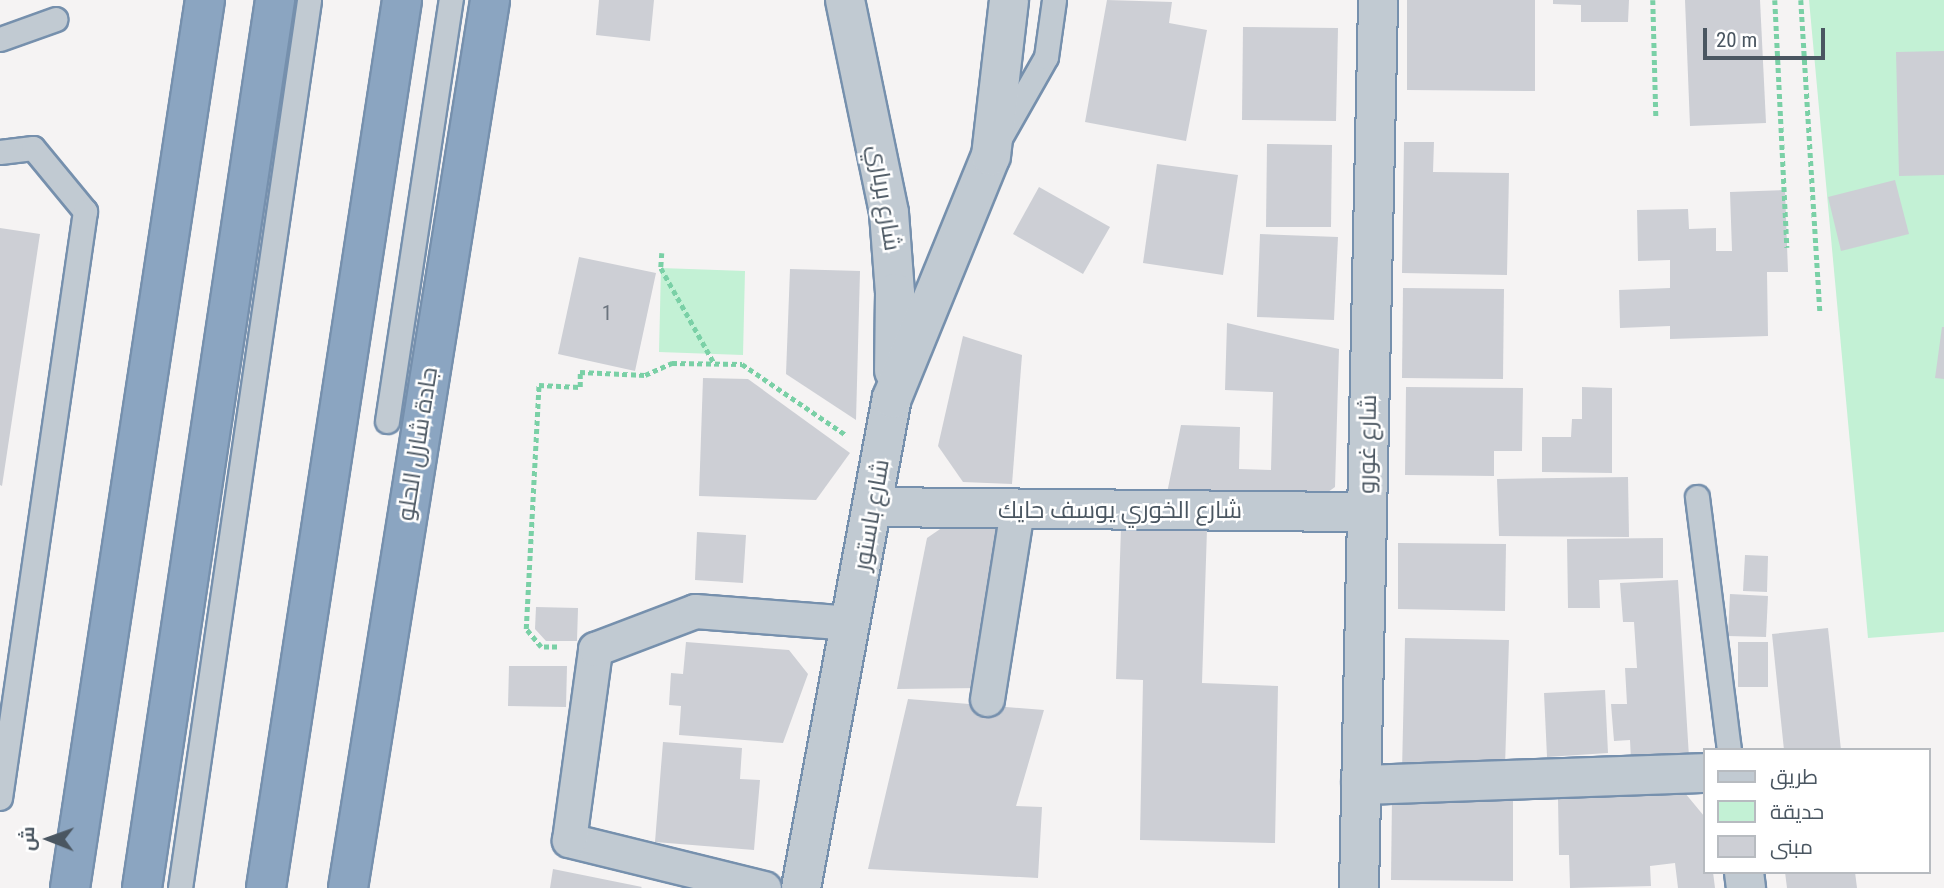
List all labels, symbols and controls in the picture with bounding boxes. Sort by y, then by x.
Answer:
scale bar [1706,14,1828,58]
text: 20 m [1716,28,1757,52]
street label: شارع برباري [861,143,907,253]
house number: 1 [602,300,612,326]
street label: جادة شارل الحلو [392,365,444,523]
street label: شارع غورو [1353,394,1383,494]
street label: شارع باستور [848,457,896,573]
street label: شارع الخوري يوسف حايك [998,497,1242,525]
legend [1702,748,1930,874]
text: طريق [1770,765,1818,789]
text: حديقة [1770,800,1824,824]
north arrow [14,804,84,874]
text: ش [16,826,39,851]
text: مبنى [1770,835,1813,859]

